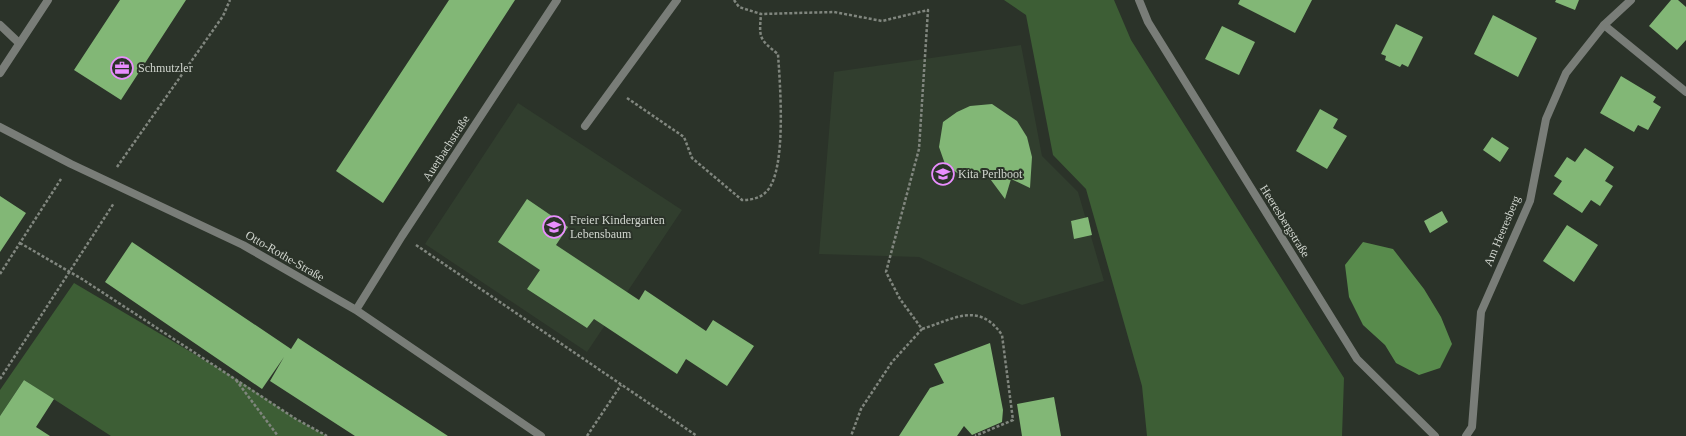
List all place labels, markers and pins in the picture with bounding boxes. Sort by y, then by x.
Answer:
office icon: Schmutzler [109,55,135,81]
place label: Schmutzler [138,61,193,75]
school or university icon: Kita Perlboot [930,161,956,187]
place label: Kita Perlboot [958,167,1023,181]
place label: Freier Kindergarten Lebensbaum [570,213,665,241]
school or university icon: Freier Kindergarten Lebensbaum [541,214,567,240]

